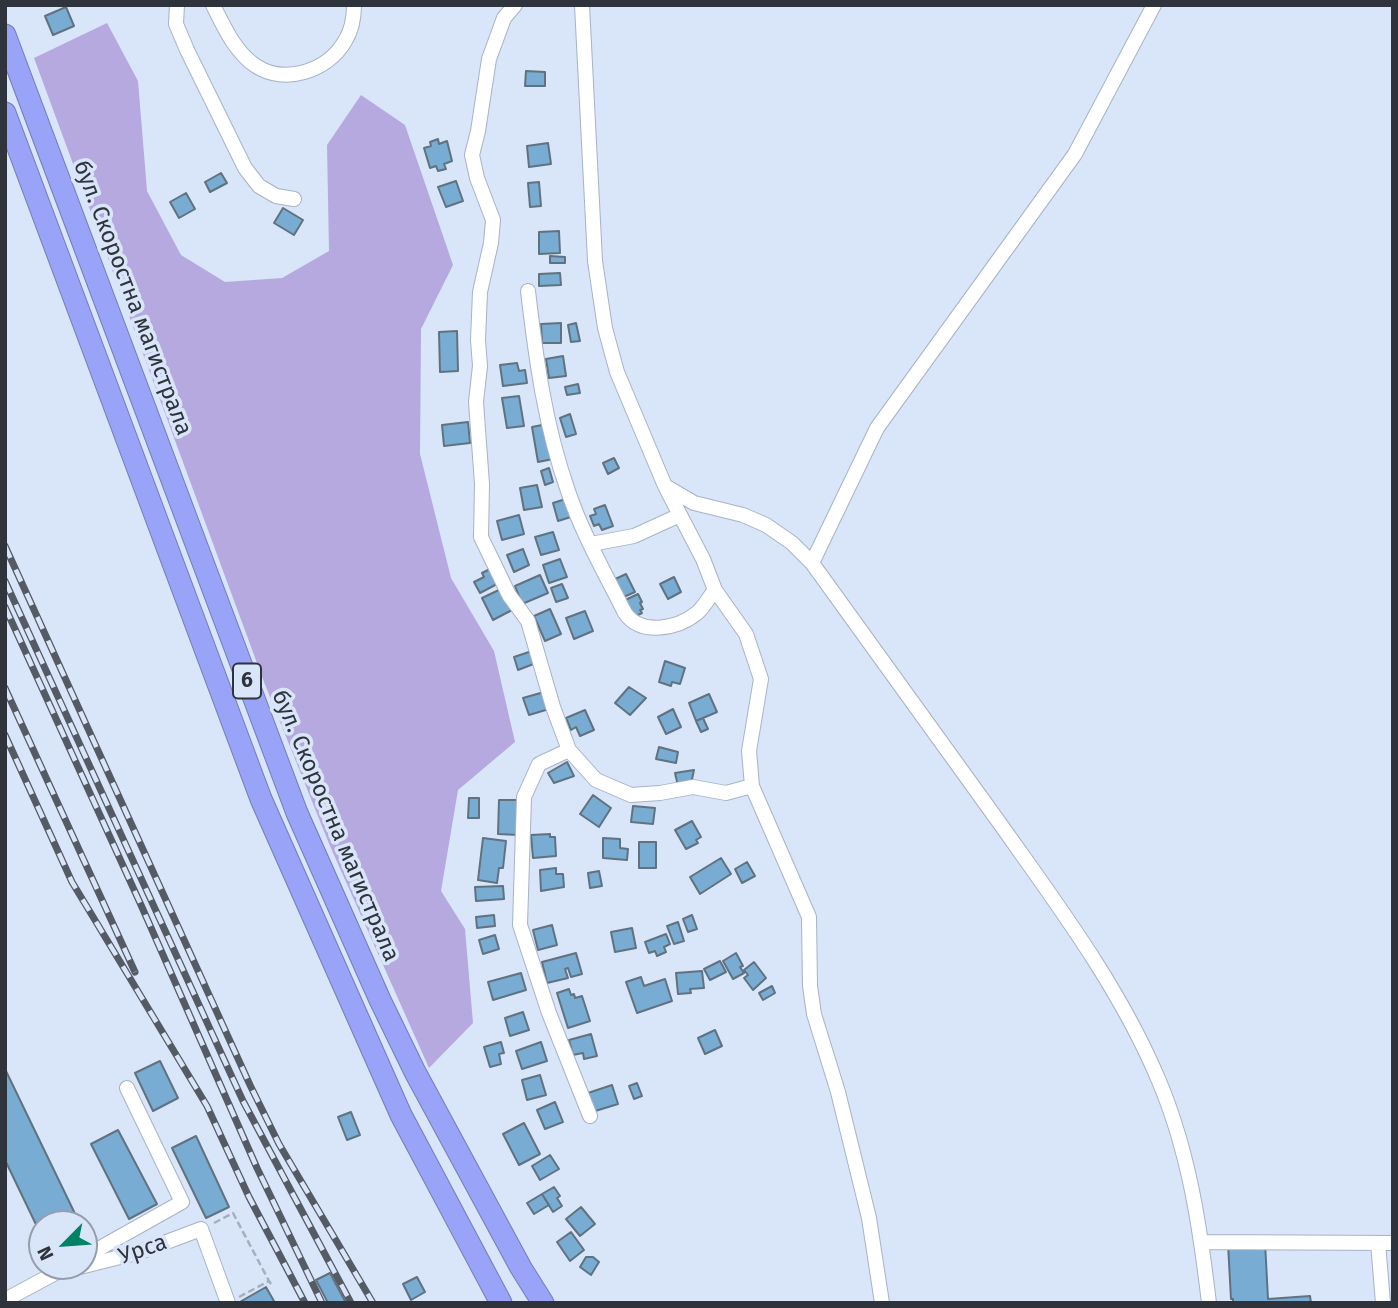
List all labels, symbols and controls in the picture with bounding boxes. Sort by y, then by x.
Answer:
street label: бул. Скоростна магистрала [67,157,197,439]
road number: 6 [233,664,261,698]
street label: бул. Скоростна магистрала [265,686,405,966]
north arrow [28,1210,98,1280]
street label: Урса [115,1229,171,1271]
text: N [32,1243,58,1264]

